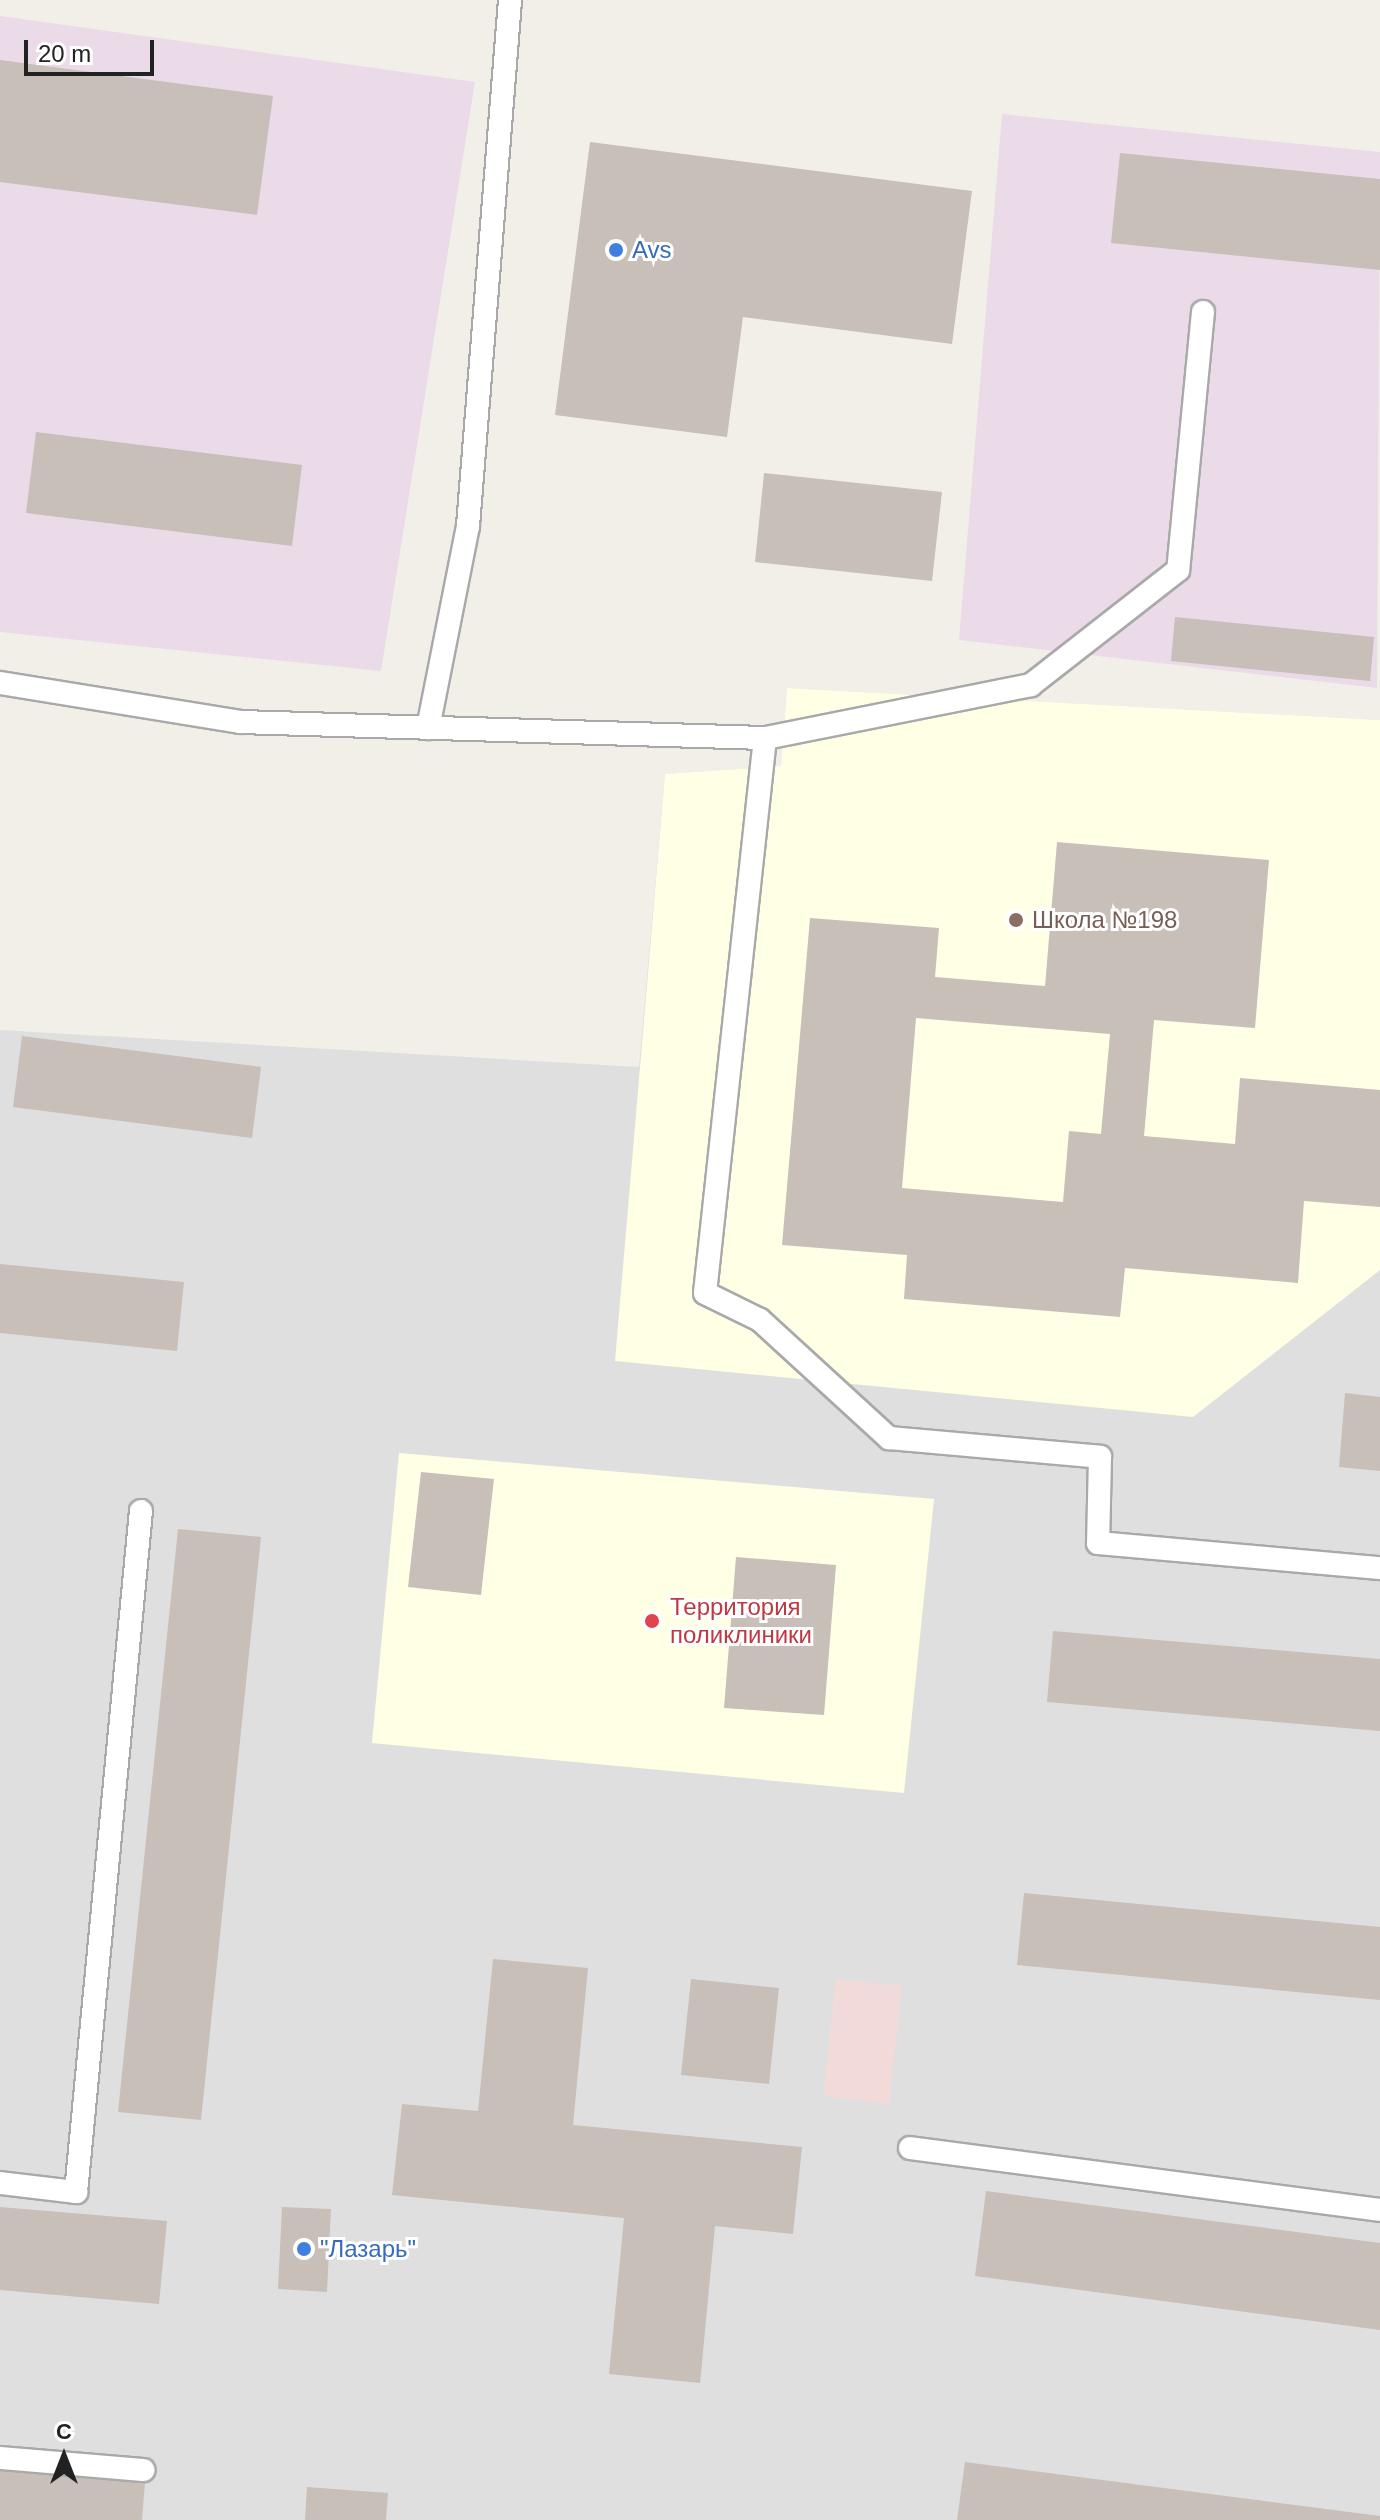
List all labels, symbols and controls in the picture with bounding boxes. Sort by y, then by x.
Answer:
scale bar [28,24,158,74]
text: 20 m [38,40,91,67]
place label: Avs [632,236,672,264]
marker: Avs [607,241,625,259]
place label: Школа №198 [1032,906,1177,934]
marker: Школа №198 [1007,911,1025,929]
place label: Территория поликлиники [670,1593,812,1649]
marker: Территория поликлиники [641,1610,663,1632]
place label: "Лазарь" [320,2235,416,2263]
marker: "Лазарь" [295,2240,313,2258]
north arrow [24,2416,104,2496]
text: С [56,2419,72,2444]

